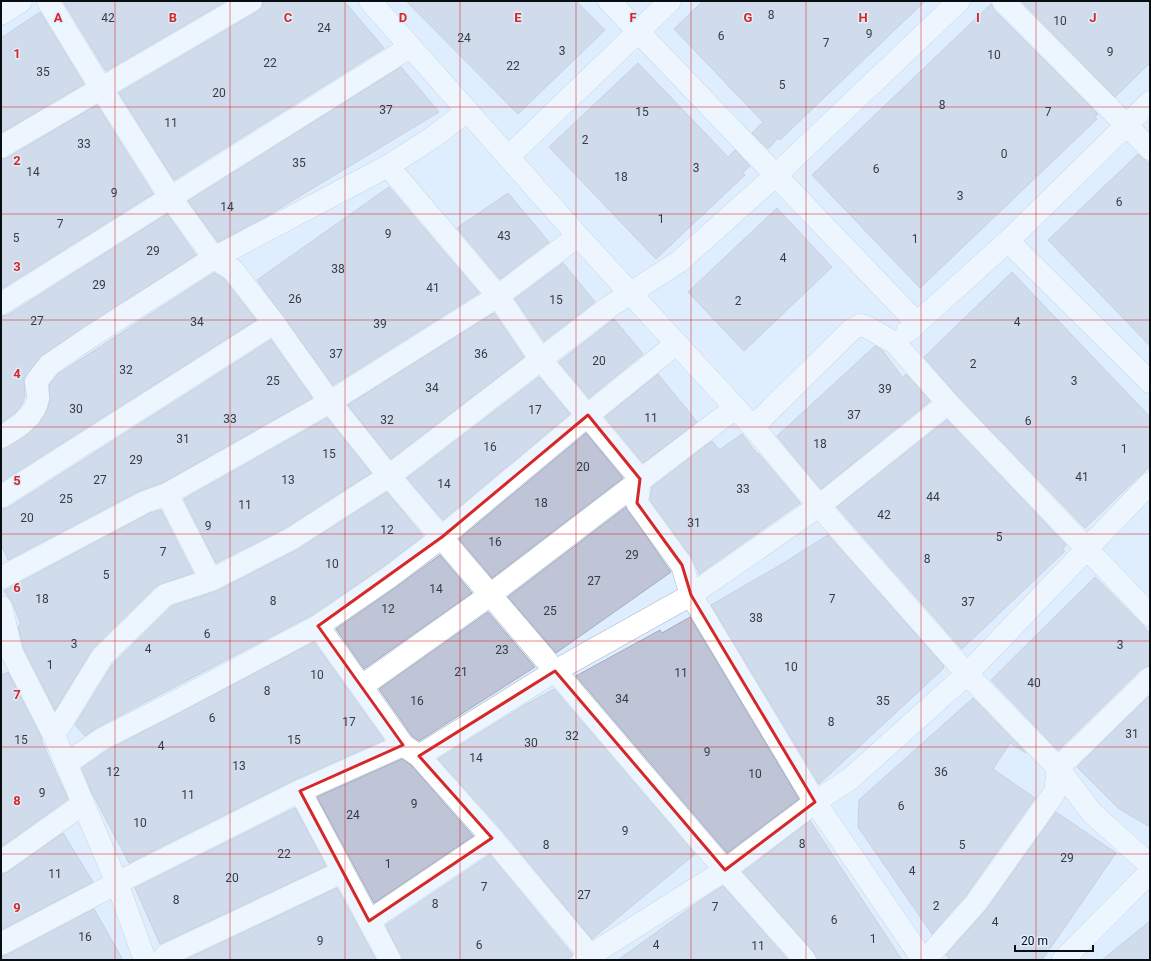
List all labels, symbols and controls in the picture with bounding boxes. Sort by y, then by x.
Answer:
house number: 8 [768,8,775,22]
text: A [54,10,63,25]
text: B [169,10,177,25]
text: C [284,10,293,25]
text: D [399,10,407,25]
text: E [514,10,522,25]
text: F [629,10,637,25]
text: G [744,10,753,25]
text: H [858,10,868,25]
text: I [976,10,980,25]
text: J [1089,10,1097,25]
house number: 42 [101,11,115,25]
house number: 10 [1053,14,1067,28]
house number: 24 [317,21,331,35]
house number: 9 [866,27,872,41]
house number: 6 [718,29,725,43]
house number: 24 [457,31,471,45]
house number: 7 [823,36,830,50]
house number: 3 [559,44,565,58]
house number: 9 [1107,45,1113,59]
text: 1 [13,46,21,61]
house number: 10 [987,48,1001,62]
house number: 22 [263,56,277,70]
house number: 22 [506,59,520,73]
house number: 35 [36,65,50,79]
house number: 5 [779,78,786,92]
house number: 20 [212,86,226,100]
house number: 8 [939,98,946,112]
house number: 37 [379,103,393,117]
house number: 15 [635,105,649,119]
house number: 7 [1045,105,1052,119]
house number: 11 [164,116,178,130]
house number: 2 [582,133,589,147]
house number: 33 [77,137,91,151]
house number: 0 [1001,147,1008,161]
text: 2 [13,153,21,168]
house number: 35 [292,156,306,170]
house number: 3 [693,161,699,175]
house number: 6 [873,162,880,176]
house number: 14 [26,165,40,179]
house number: 18 [614,170,628,184]
house number: 9 [111,186,117,200]
house number: 3 [957,189,963,203]
house number: 6 [1116,195,1123,209]
house number: 14 [220,200,234,214]
house number: 1 [658,212,664,226]
house number: 7 [57,217,64,231]
house number: 9 [385,227,391,241]
house number: 43 [497,229,511,243]
house number: 5 [13,231,20,245]
house number: 1 [912,232,918,246]
house number: 29 [146,244,160,258]
house number: 4 [780,251,787,265]
text: 3 [13,259,21,274]
house number: 38 [331,262,345,276]
house number: 29 [92,278,106,292]
house number: 41 [426,281,440,295]
house number: 26 [288,292,302,306]
house number: 15 [549,293,563,307]
house number: 2 [735,294,742,308]
house number: 27 [30,314,44,328]
house number: 34 [190,315,204,329]
house number: 4 [1014,315,1021,329]
house number: 39 [373,317,387,331]
house number: 37 [329,347,343,361]
house number: 36 [474,347,488,361]
house number: 20 [592,354,606,368]
house number: 2 [970,357,977,371]
house number: 32 [119,363,133,377]
text: 4 [13,366,21,381]
house number: 25 [266,374,280,388]
house number: 3 [1071,374,1077,388]
house number: 34 [425,381,439,395]
house number: 39 [878,382,892,396]
house number: 30 [69,402,83,416]
house number: 17 [528,403,542,417]
house number: 37 [847,408,861,422]
house number: 11 [644,411,658,425]
house number: 33 [223,412,237,426]
house number: 32 [380,413,394,427]
house number: 6 [1025,414,1032,428]
house number: 31 [176,432,190,446]
house number: 18 [813,437,827,451]
house number: 16 [483,440,497,454]
house number: 1 [1121,442,1127,456]
house number: 15 [322,447,336,461]
house number: 29 [129,453,143,467]
house number: 20 [576,460,590,474]
house number: 41 [1075,470,1089,484]
text: 5 [13,473,21,488]
house number: 27 [93,473,107,487]
house number: 13 [281,473,295,487]
house number: 14 [437,477,451,491]
house number: 33 [736,482,750,496]
house number: 44 [926,490,940,504]
house number: 25 [59,492,73,506]
house number: 18 [534,496,548,510]
house number: 11 [238,498,252,512]
house number: 42 [877,508,891,522]
house number: 20 [20,511,34,525]
house number: 31 [687,516,701,530]
house number: 9 [205,519,211,533]
house number: 12 [380,523,394,537]
house number: 5 [996,530,1003,544]
house number: 16 [488,535,502,549]
house number: 7 [160,545,167,559]
house number: 29 [625,548,639,562]
house number: 8 [924,552,931,566]
house number: 10 [325,557,339,571]
house number: 5 [103,568,110,582]
house number: 27 [587,574,601,588]
text: 6 [13,580,21,595]
house number: 14 [429,582,443,596]
house number: 18 [35,592,49,606]
house number: 7 [829,592,836,606]
house number: 8 [270,594,277,608]
house number: 37 [961,595,975,609]
house number: 12 [381,602,395,616]
house number: 25 [543,604,557,618]
house number: 38 [749,611,763,625]
house number: 6 [204,627,211,641]
house number: 3 [71,637,77,651]
house number: 3 [1117,638,1123,652]
house number: 4 [145,642,152,656]
house number: 23 [495,643,509,657]
house number: 1 [47,658,53,672]
house number: 10 [784,660,798,674]
house number: 21 [454,665,468,679]
house number: 11 [674,666,688,680]
house number: 10 [310,668,324,682]
house number: 40 [1027,676,1041,690]
house number: 8 [264,684,271,698]
text: 7 [13,687,21,702]
house number: 34 [615,692,629,706]
house number: 16 [410,694,424,708]
house number: 35 [876,694,890,708]
house number: 6 [209,711,216,725]
house number: 17 [342,715,356,729]
house number: 8 [828,715,835,729]
house number: 31 [1125,727,1139,741]
house number: 32 [565,729,579,743]
house number: 15 [14,733,28,747]
house number: 15 [287,733,301,747]
house number: 30 [524,736,538,750]
house number: 4 [158,739,165,753]
house number: 9 [704,745,710,759]
house number: 14 [469,751,483,765]
house number: 13 [232,759,246,773]
house number: 12 [106,765,120,779]
house number: 36 [934,765,948,779]
house number: 10 [748,767,762,781]
house number: 9 [39,786,45,800]
house number: 11 [181,788,195,802]
text: 8 [13,793,21,808]
house number: 9 [411,797,417,811]
house number: 6 [898,799,905,813]
house number: 24 [346,808,360,822]
house number: 10 [133,816,147,830]
house number: 9 [622,824,628,838]
house number: 8 [799,837,806,851]
house number: 8 [543,838,550,852]
house number: 5 [959,838,966,852]
house number: 22 [277,847,291,861]
house number: 29 [1060,851,1074,865]
house number: 1 [385,857,391,871]
house number: 4 [909,864,916,878]
house number: 11 [48,867,62,881]
house number: 20 [225,871,239,885]
house number: 7 [481,880,488,894]
house number: 27 [577,888,591,902]
house number: 8 [173,893,180,907]
house number: 8 [432,897,439,911]
house number: 2 [933,899,940,913]
text: 9 [13,900,21,915]
house number: 7 [712,900,719,914]
house number: 6 [831,913,838,927]
house number: 4 [992,915,999,929]
scale bar [1015,927,1093,953]
house number: 16 [78,930,92,944]
house number: 1 [870,932,876,946]
house number: 9 [317,934,323,948]
text: 20 m [1021,934,1048,948]
house number: 6 [476,938,483,952]
house number: 4 [653,938,660,952]
house number: 11 [751,939,765,953]

